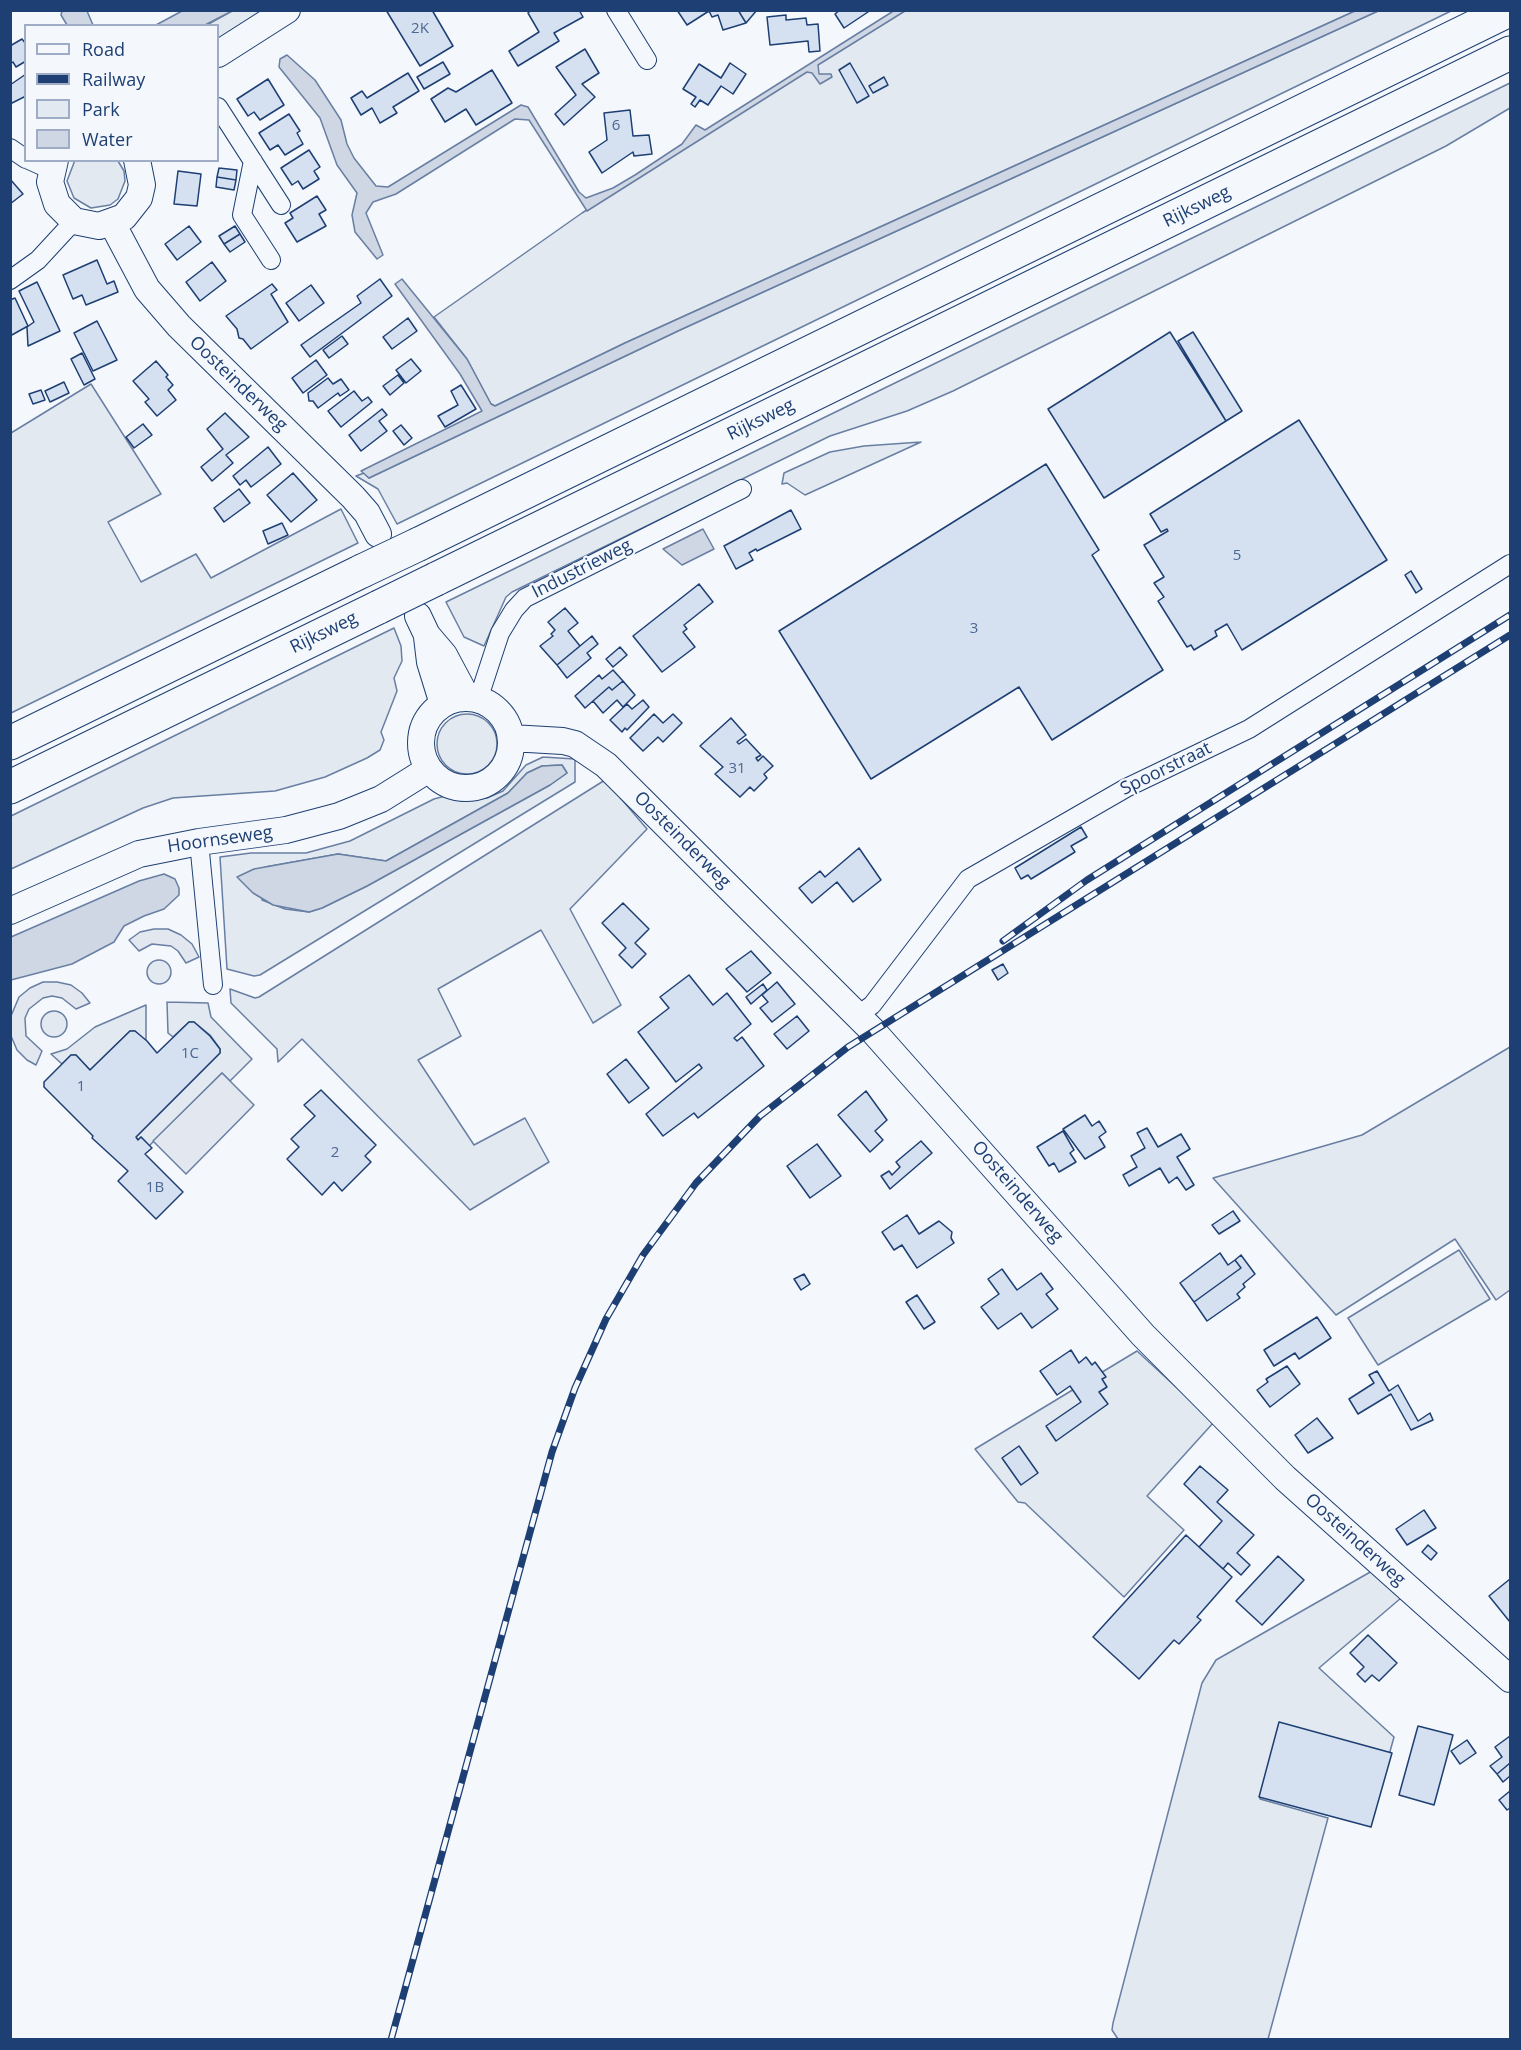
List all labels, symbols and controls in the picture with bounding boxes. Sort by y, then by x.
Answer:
house number: 2K [411,20,429,38]
legend [24,24,219,162]
text: Road [82,37,125,61]
text: Railway [82,67,145,91]
text: Park [82,97,120,121]
house number: 6 [612,117,620,135]
text: Water [82,127,133,151]
street label: Rijksweg [1160,181,1234,233]
street label: Oosteinderweg [185,332,291,436]
street label: Rijksweg [724,394,798,446]
street label: Industrieweg [529,535,635,603]
house number: 5 [1233,547,1241,565]
street label: Rijksweg [287,607,361,659]
house number: 3 [970,620,978,638]
street label: Spoorstraat [1117,738,1215,800]
house number: 31 [728,760,746,778]
street label: Oosteinderweg [629,787,735,893]
street label: Hoornseweg [166,822,274,858]
house number: 1C [181,1045,199,1063]
house number: 1 [77,1078,85,1096]
street label: Oosteinderweg [967,1137,1067,1247]
house number: 2 [331,1144,339,1162]
house number: 1B [146,1179,164,1197]
street label: Oosteinderweg [1300,1489,1410,1591]

